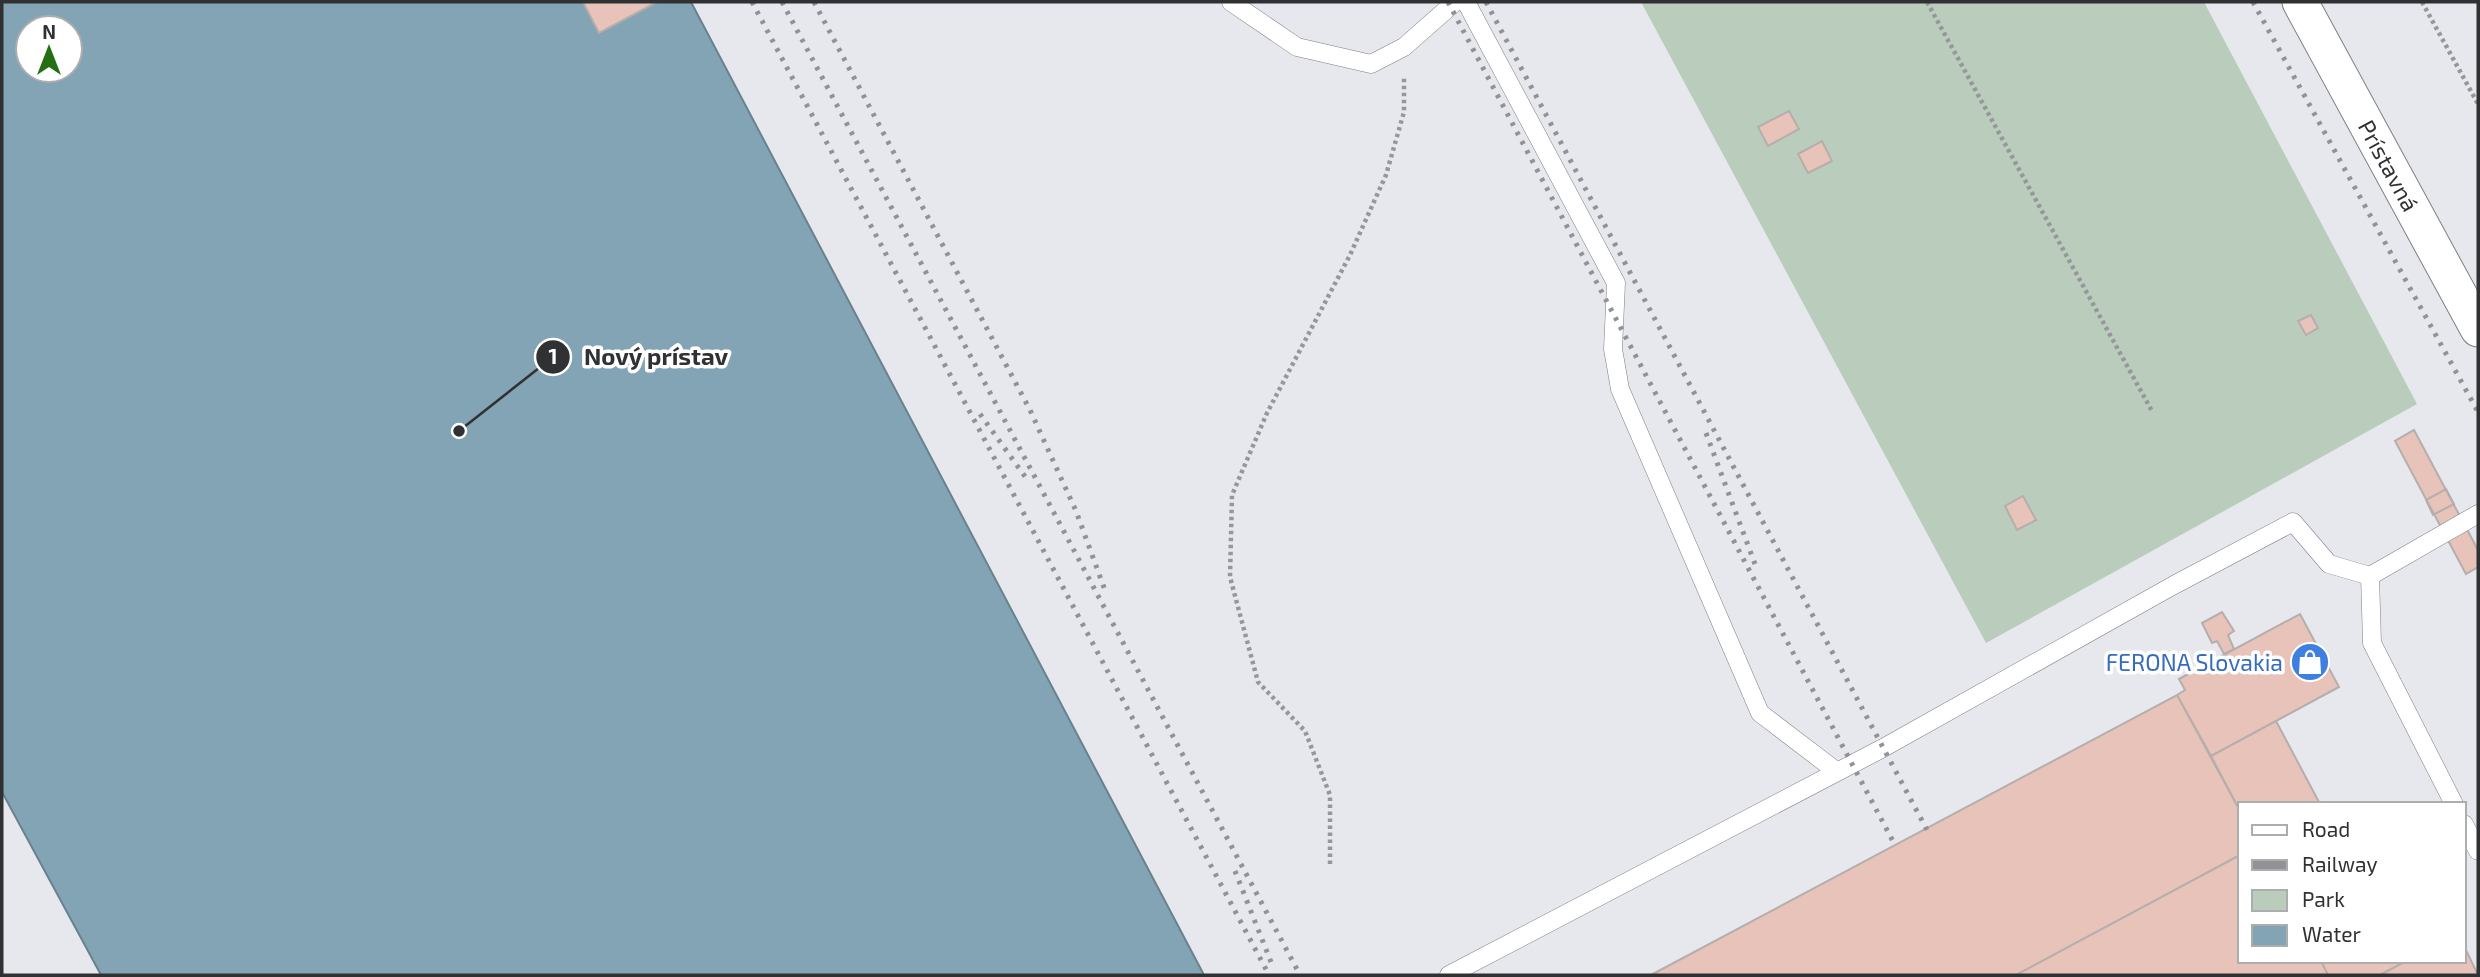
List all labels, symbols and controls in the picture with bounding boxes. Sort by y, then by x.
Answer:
north arrow [14,14,84,84]
text: N [42,20,56,43]
street label: Prístavná [2353,115,2425,216]
callout: Nový prístav [535,334,743,379]
text: Nový prístav [584,341,728,370]
text: 1 [548,343,558,368]
shop icon: FERONA Slovakia [2289,641,2331,683]
place label: FERONA Slovakia [2106,648,2283,676]
legend [2238,802,2466,963]
text: Road [2302,816,2350,841]
text: Railway [2302,851,2378,876]
text: Park [2302,886,2345,911]
text: Water [2302,921,2361,946]

